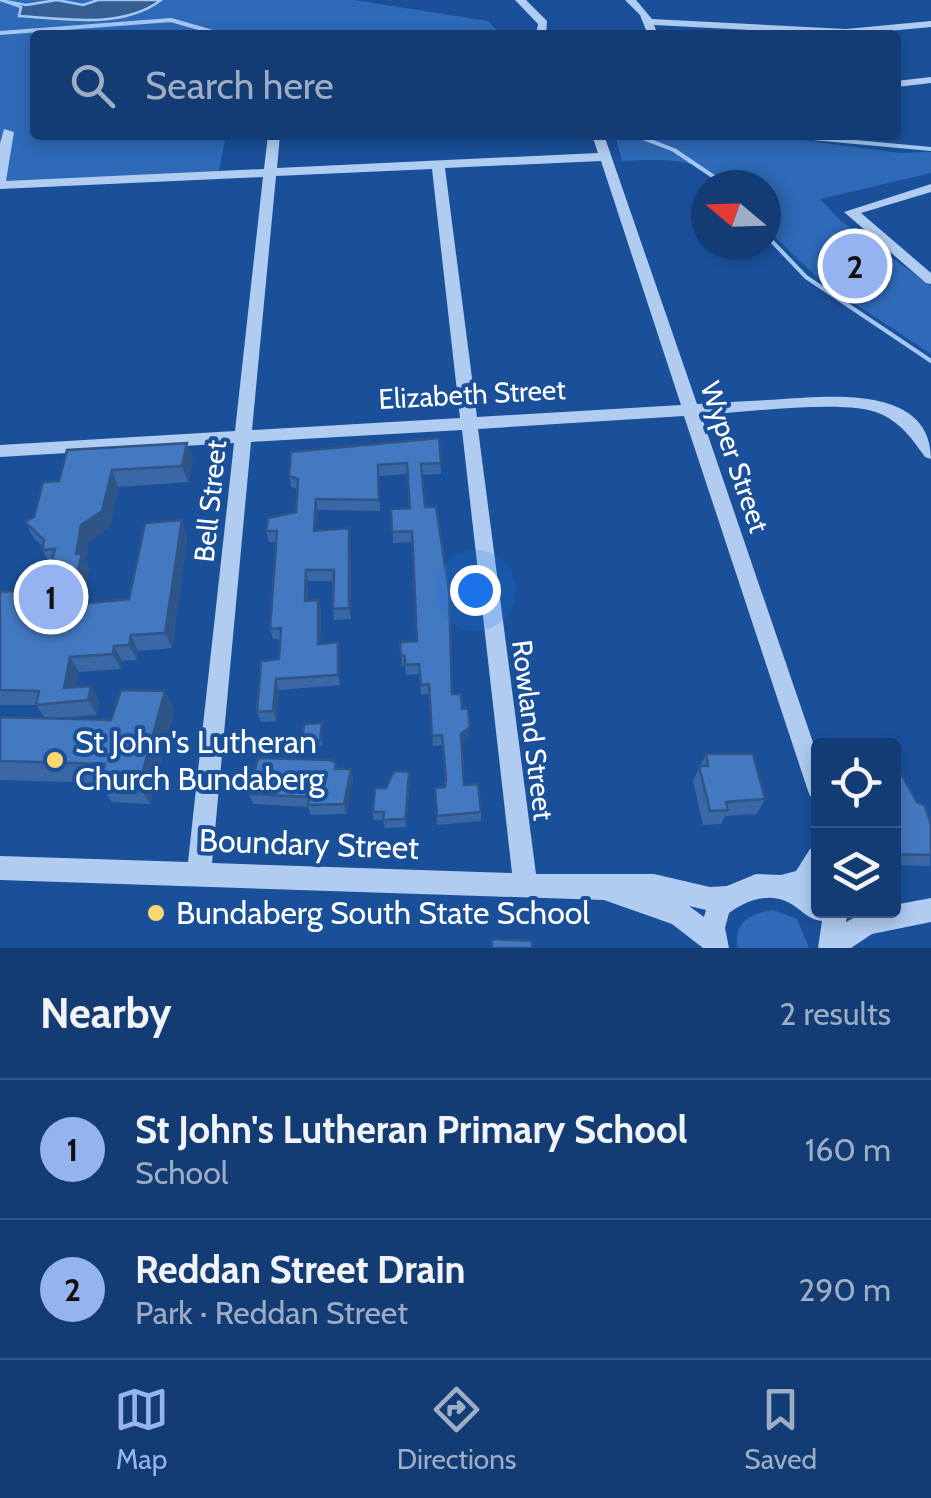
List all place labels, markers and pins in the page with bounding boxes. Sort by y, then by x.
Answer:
pin: 2 [822,228,888,304]
pin: 1 [18,560,84,634]
place label: St John's Lutheran Church Bundaberg [75,722,325,798]
marker: St John's Lutheran Church Bundaberg [44,749,66,771]
place label: Bundaberg South State School [176,893,590,932]
marker: Bundaberg South State School [145,902,167,924]

